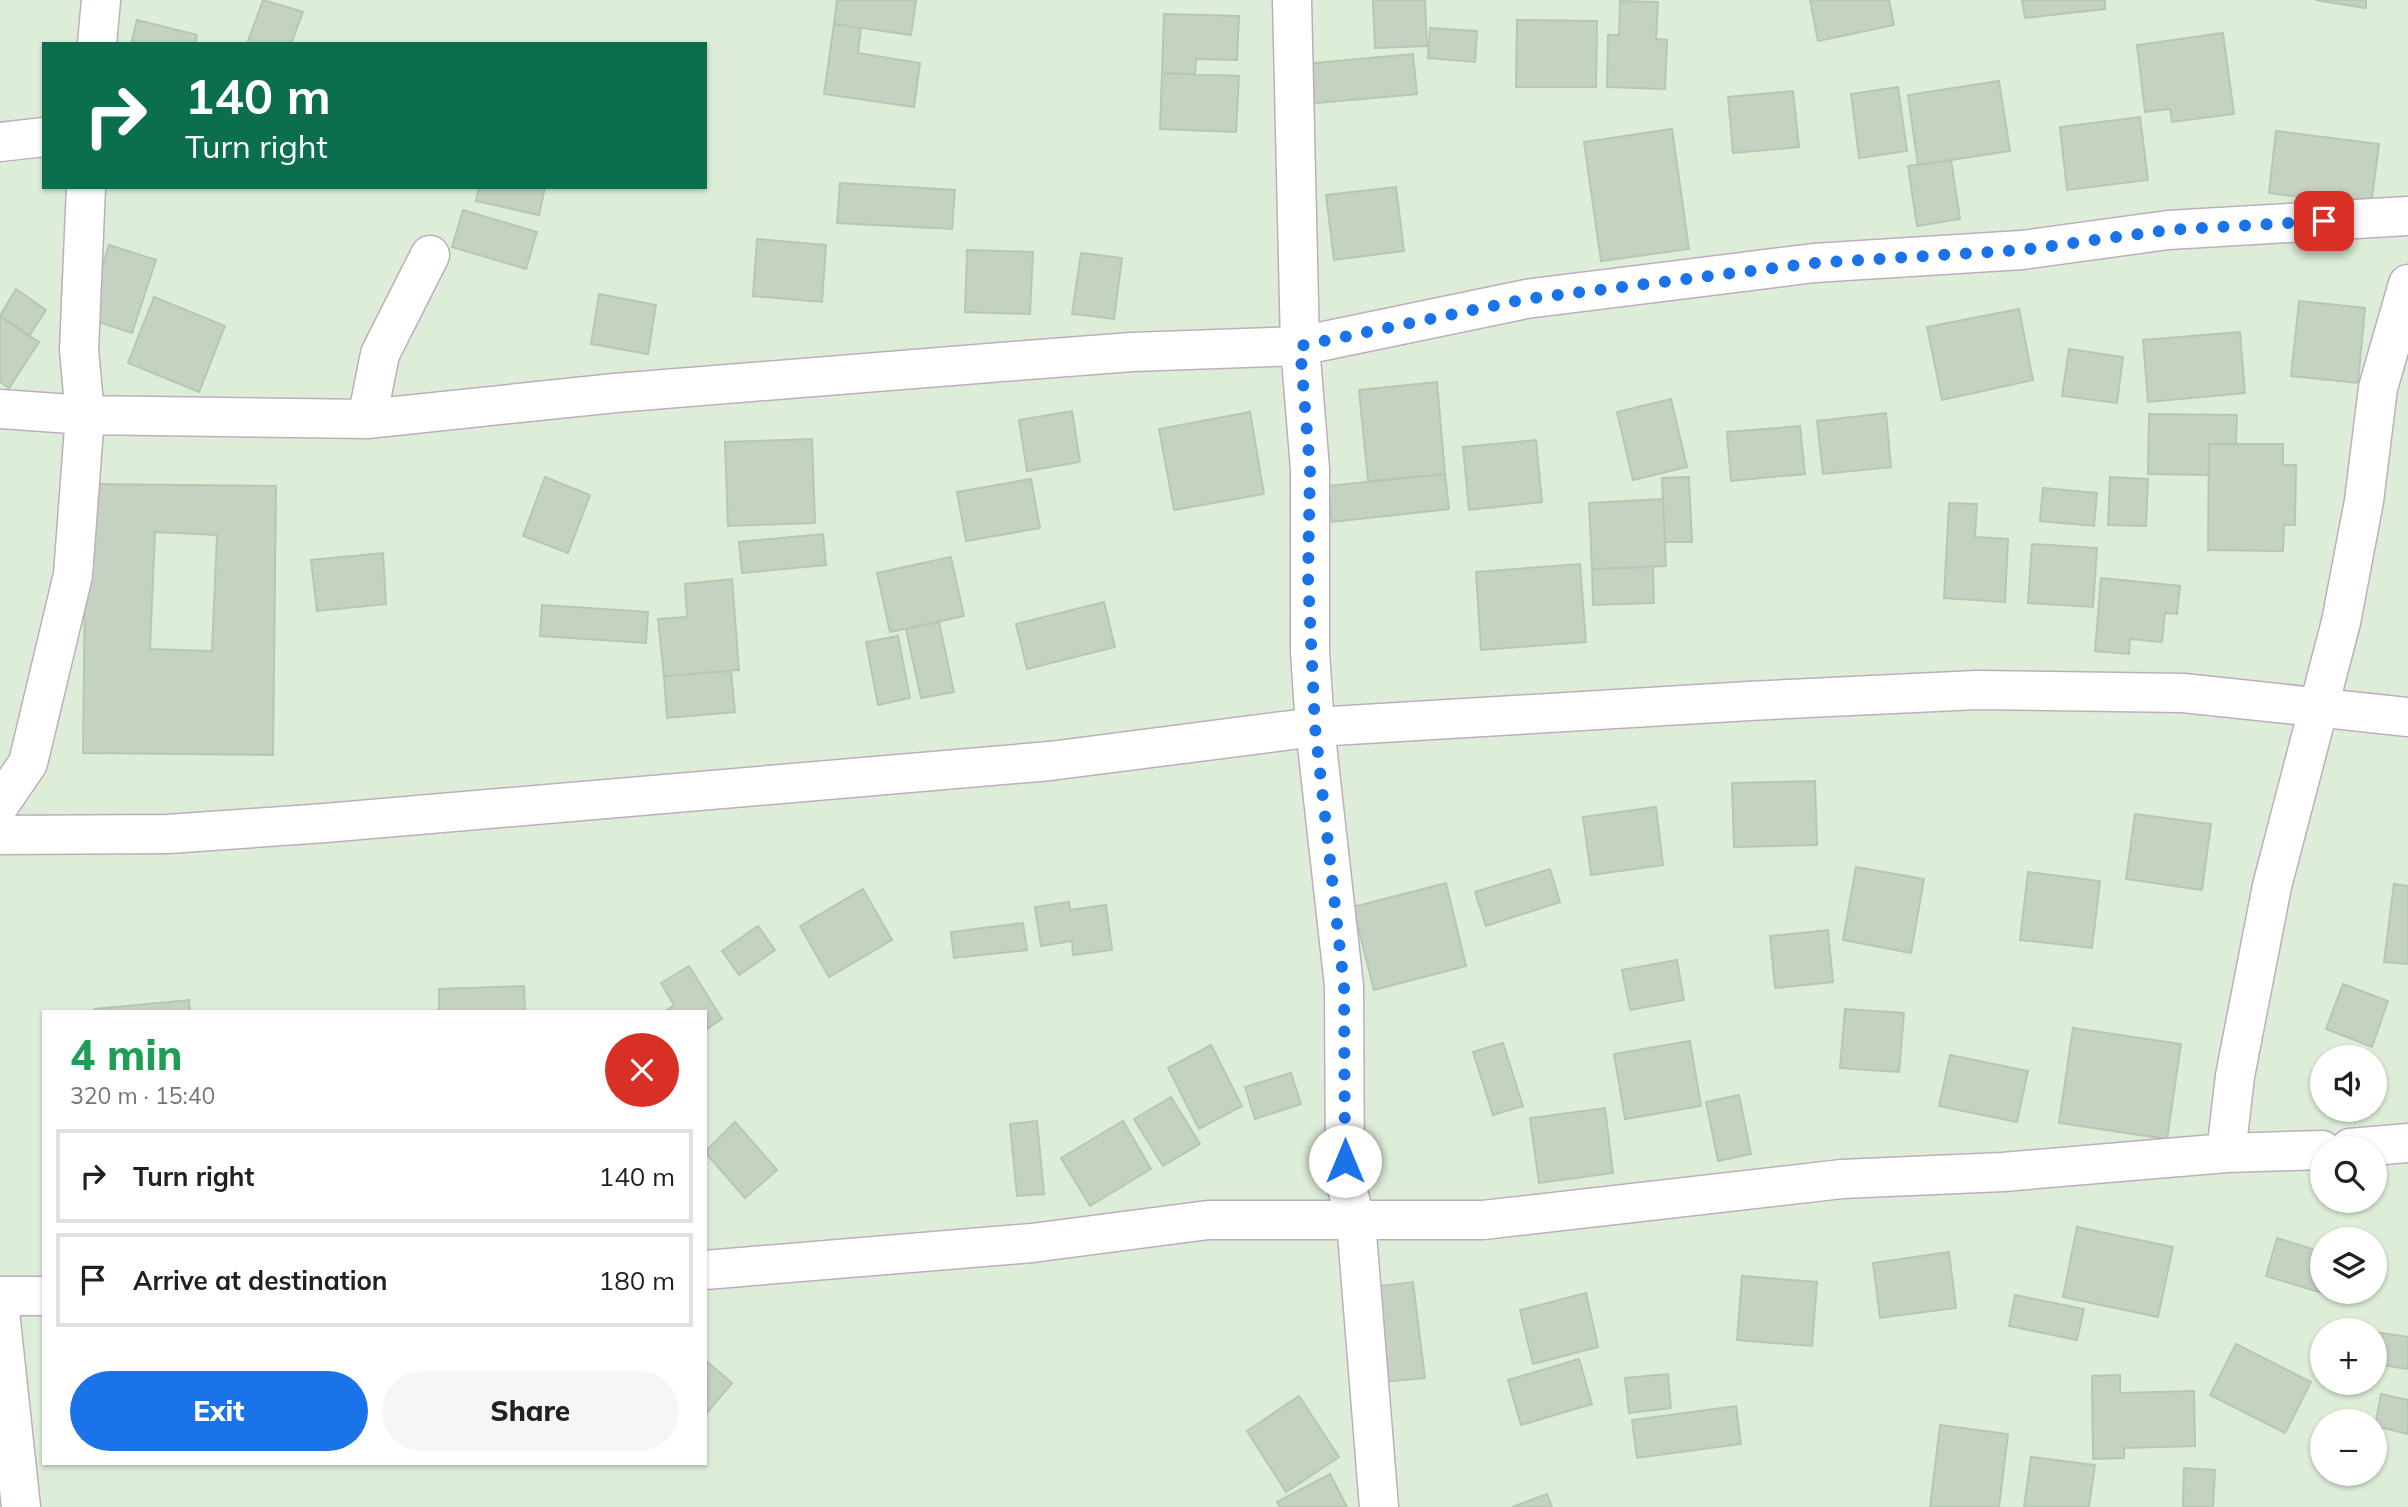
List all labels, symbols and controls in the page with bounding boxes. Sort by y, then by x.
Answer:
text: 140 m [185,65,331,126]
icon: right [70,70,161,161]
text: Turn right [185,126,328,166]
pin [2294,191,2354,251]
icon: arrive [2305,202,2343,240]
text: 4 min [70,1028,183,1081]
button: close [605,1033,679,1107]
map controls [2310,1045,2387,1486]
button: sound [2310,1045,2387,1122]
text: 320 m · 15:40 [70,1081,215,1110]
position arrow [1308,1124,1382,1198]
button: search [2310,1136,2387,1213]
icon: right [74,1157,112,1195]
text: Turn right [133,1160,254,1193]
text: 140 m [599,1160,675,1193]
button: layers [2310,1227,2387,1304]
icon: arrive [74,1261,112,1299]
text: Arrive at destination [133,1264,388,1297]
text: 180 m [599,1264,675,1297]
button: + [2310,1318,2387,1395]
button: Exit [70,1371,368,1451]
button: Share [382,1371,679,1451]
button: − [2310,1409,2387,1486]

